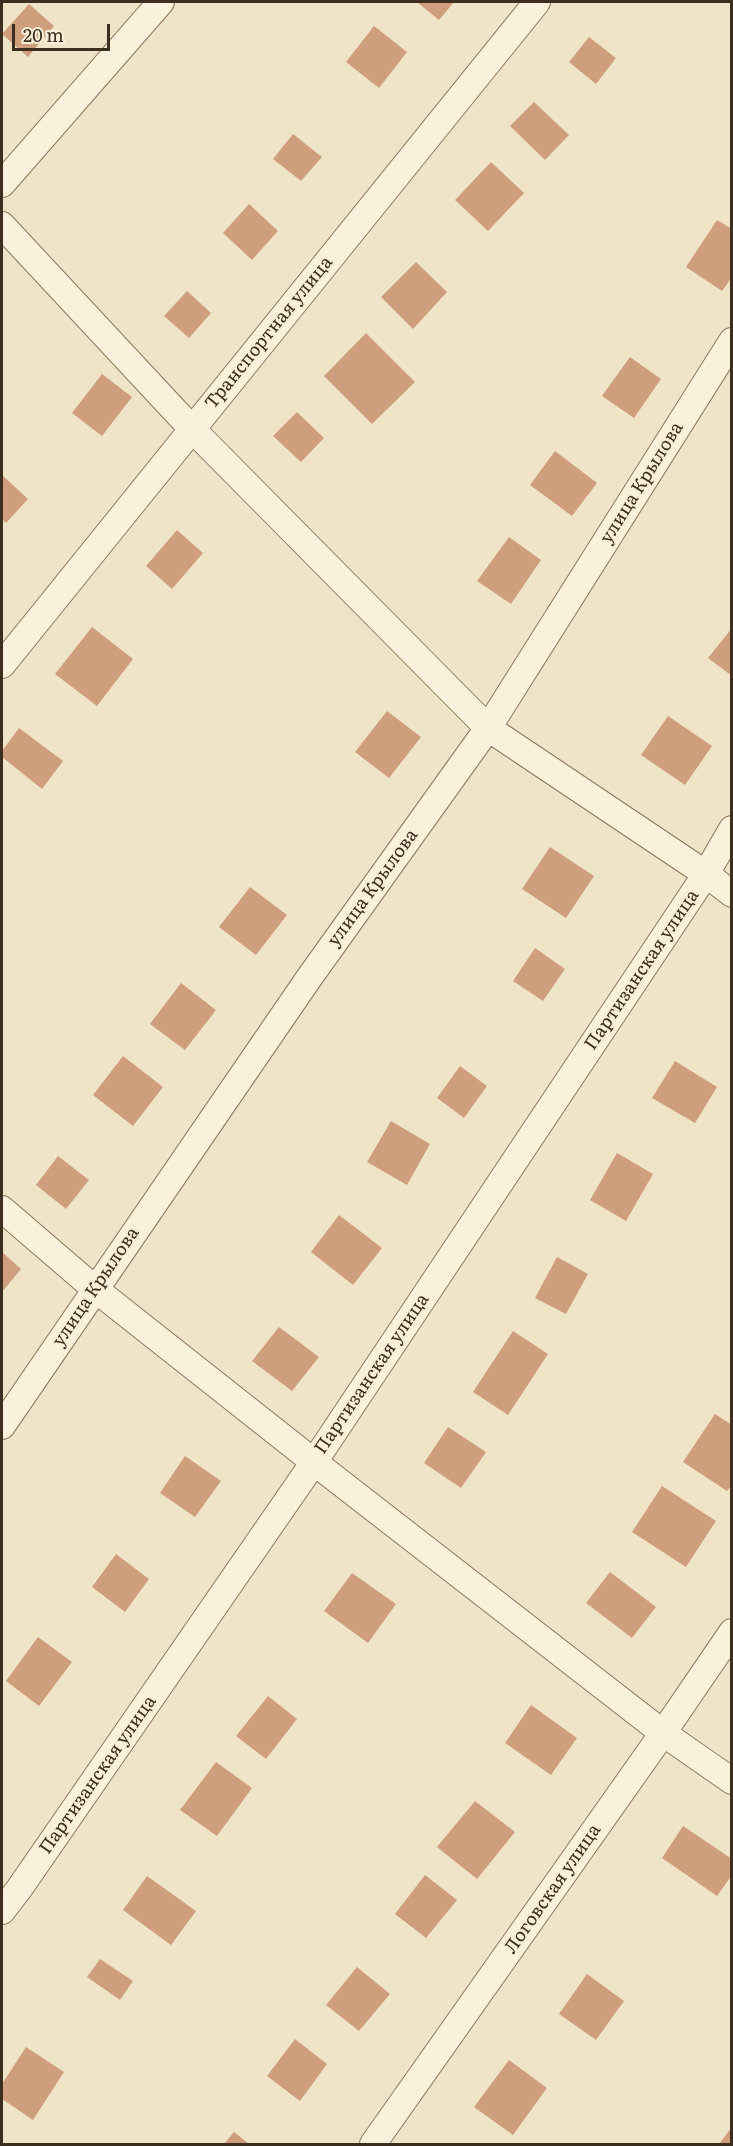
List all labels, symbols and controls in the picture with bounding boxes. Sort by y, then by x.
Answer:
scale bar [15,12,112,50]
text: 20 m [23,21,64,48]
street label: Транспортная улица [201,252,337,414]
street label: улица Крылова [596,418,688,548]
street label: улица Крылова [323,825,423,951]
street label: Партизанская улица [580,886,704,1054]
street label: улица Крылова [48,1223,144,1351]
street label: Партизанская улица [310,1290,434,1458]
street label: Партизанская улица [35,1691,161,1859]
street label: Логовская улица [500,1820,606,1958]

